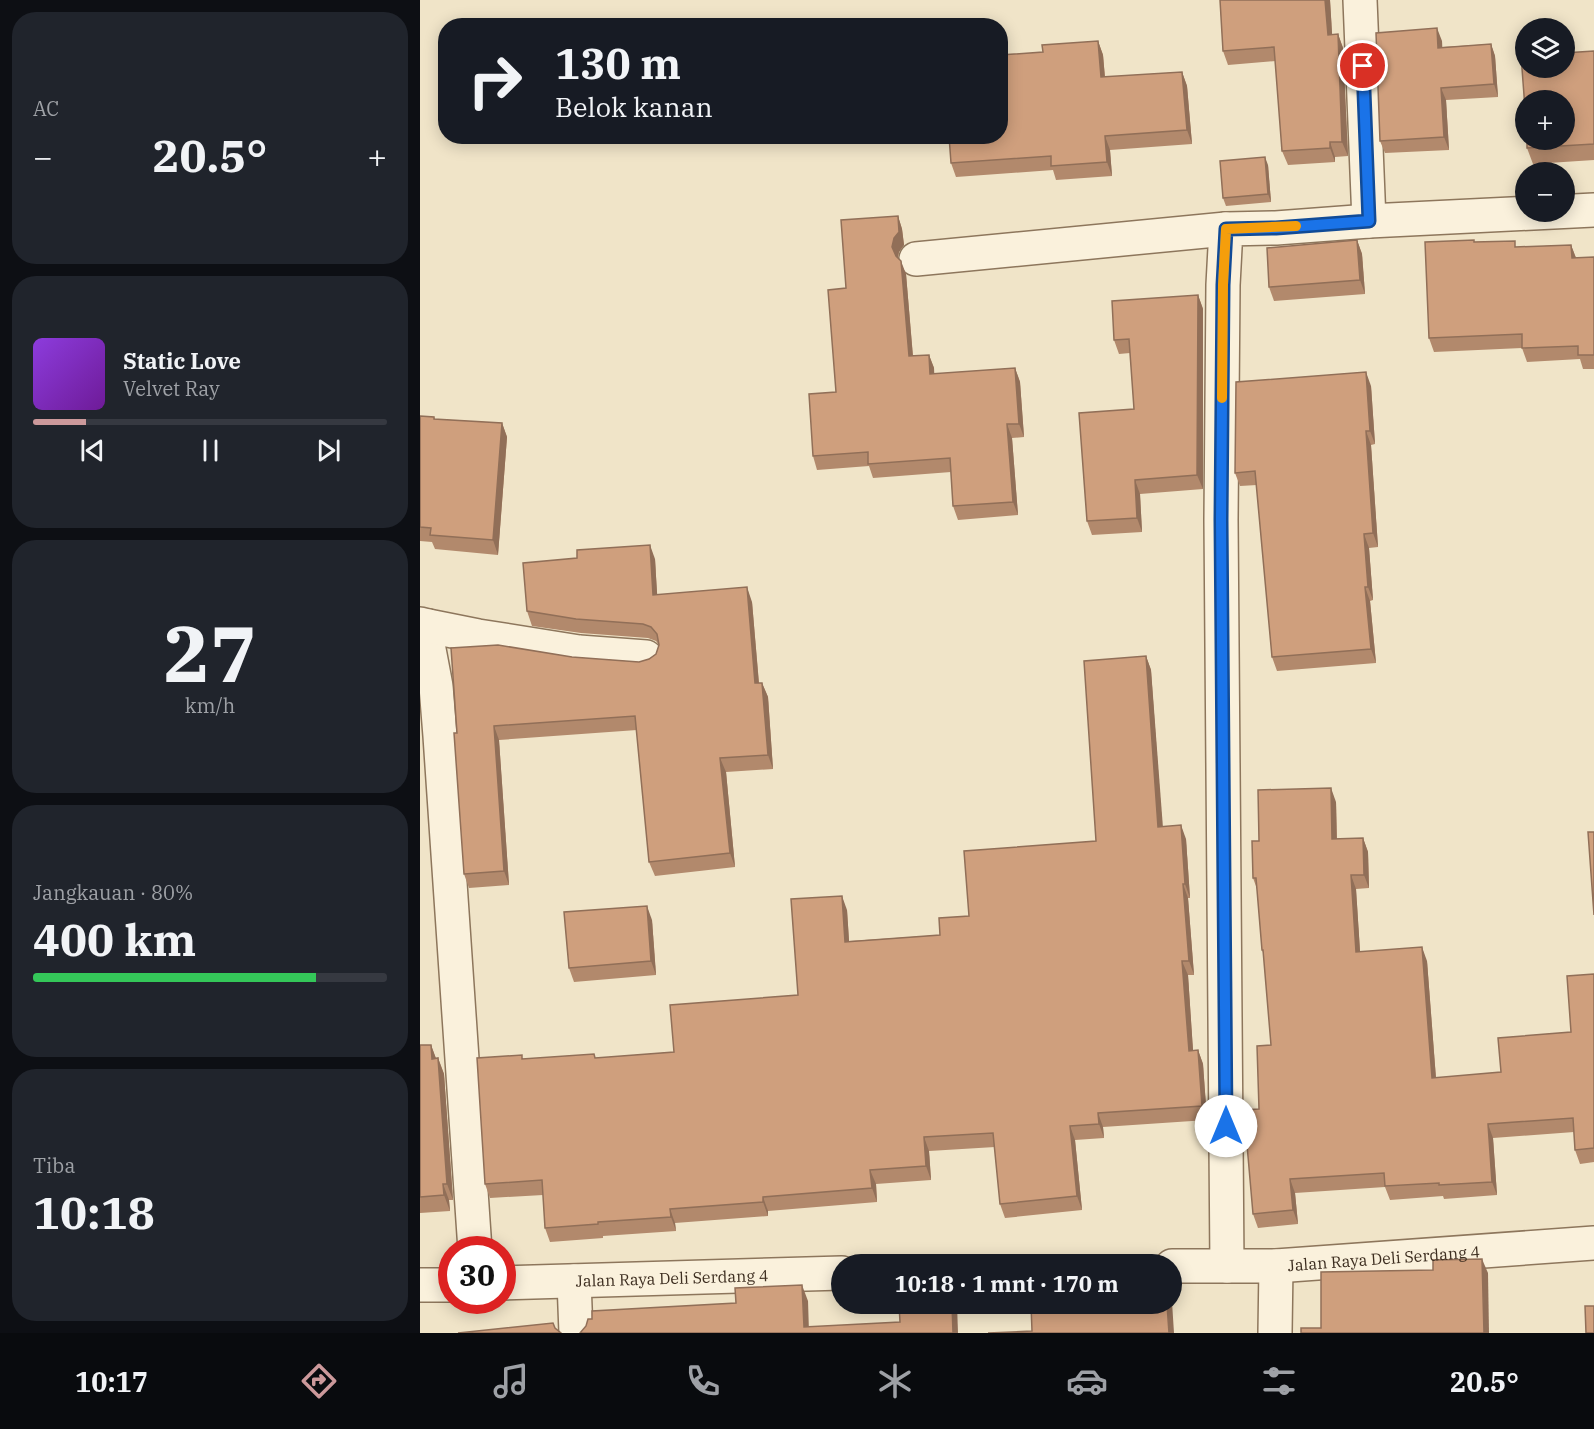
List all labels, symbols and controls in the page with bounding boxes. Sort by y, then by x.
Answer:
map controls [1515,18,1575,222]
button: layers [1515,18,1575,78]
text: 130 m [555,36,681,91]
pin [1337,40,1388,91]
icon: right [456,42,534,120]
icon: arrive [1346,49,1379,82]
text: Belok kanan [555,89,713,124]
button: + [1515,90,1575,150]
text: AC [33,95,59,122]
text: 20.5° [153,126,267,184]
text: − [33,135,53,178]
text: + [367,135,387,178]
button: − [1515,162,1575,222]
text: Static Love [123,346,241,375]
text: Velvet Ray [123,375,220,402]
icon: previous [76,434,109,467]
icon: pause [194,434,227,467]
icon: next [312,434,345,467]
text: 27 [163,602,257,703]
text: km/h [185,692,235,719]
text: Jangkauan · 80% [33,879,193,906]
text: 400 km [33,910,196,968]
position arrow [1194,1094,1258,1158]
text: Tiba [33,1152,75,1179]
text: 10:18 [33,1183,155,1241]
speed limit sign: 30 [438,1236,516,1314]
street label: Jalan Raya Deli Serdang 4 [1287,1241,1481,1275]
street label: Jalan Raya Deli Serdang 4 [575,1265,769,1291]
text: 10:18 · 1 mnt · 170 m [894,1269,1119,1298]
icon: directions [298,1360,340,1402]
icon: music [490,1360,532,1402]
icon: phone [682,1360,724,1402]
icon: climate [874,1360,916,1402]
icon: car [1066,1360,1108,1402]
icon: filters [1258,1360,1300,1402]
text: 10:17 [75,1364,148,1399]
text: 20.5° [1450,1364,1519,1399]

